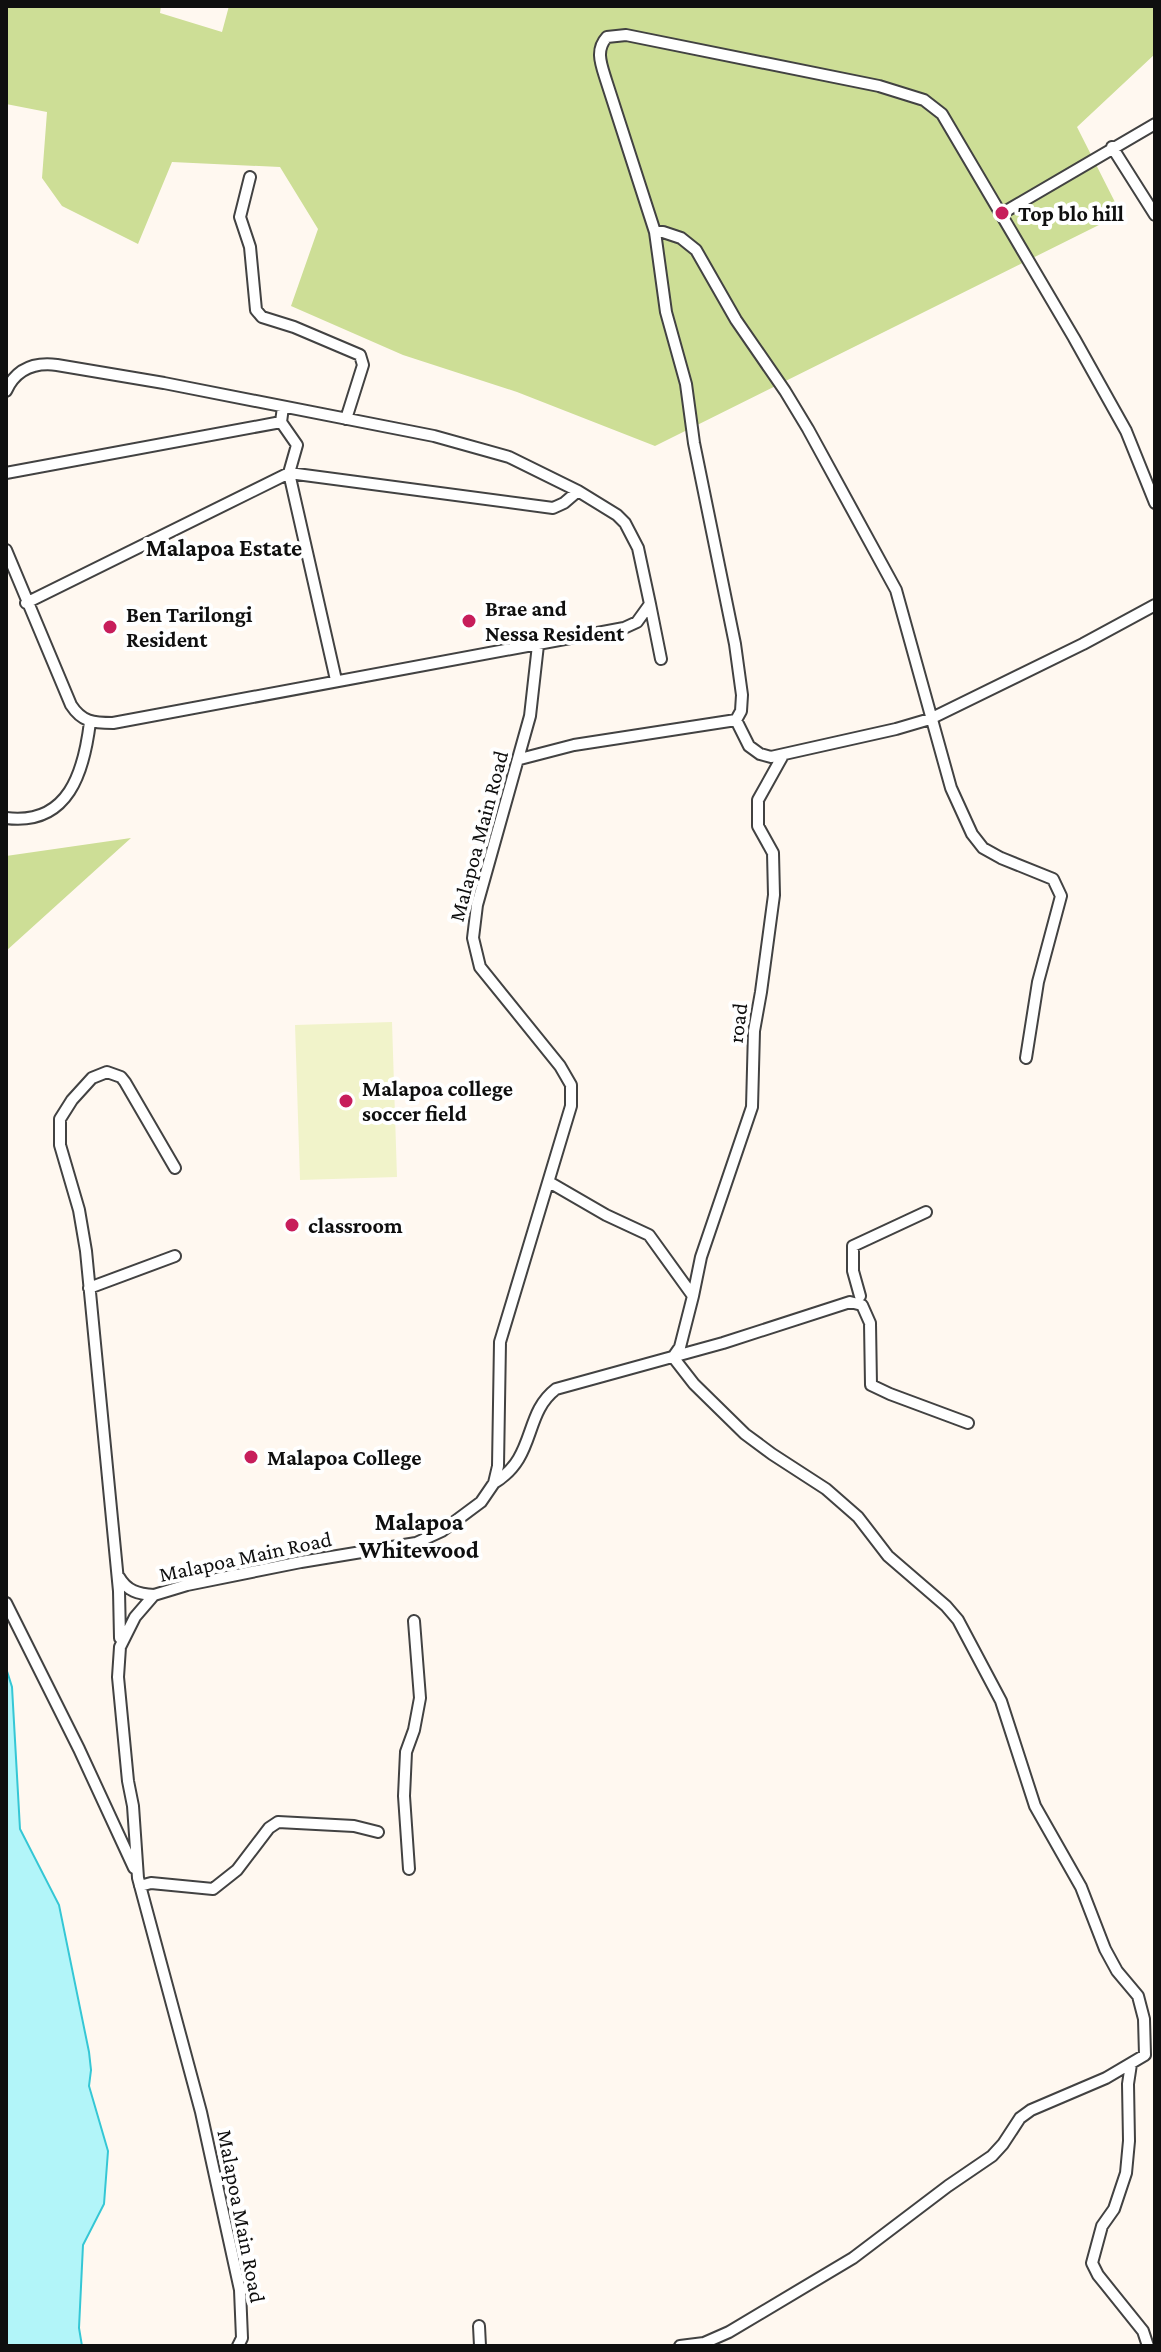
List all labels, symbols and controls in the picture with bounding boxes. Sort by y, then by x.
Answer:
place label: Top blo hill [1018,201,1125,226]
marker: Top blo hill [993,204,1011,222]
district label: Malapoa Estate [146,534,302,561]
place label: Brae and Nessa Resident [485,596,625,646]
place label: Ben Tarilongi Resident [126,602,253,652]
marker: Brae and Nessa Resident [460,612,478,630]
marker: Ben Tarilongi Resident [101,618,119,636]
street label: Malapoa Main Road [444,748,513,924]
street label: road [723,1001,752,1044]
place label: Malapoa college soccer field [362,1076,513,1126]
marker: Malapoa college soccer field [337,1092,355,1110]
place label: classroom [308,1213,403,1238]
marker: classroom [283,1216,301,1234]
place label: Malapoa College [267,1445,421,1470]
marker: Malapoa College [242,1448,260,1466]
district label: Malapoa Whitewood [358,1508,479,1563]
street label: Malapoa Main Road [156,1526,334,1587]
street label: Malapoa Main Road [212,2127,271,2305]

